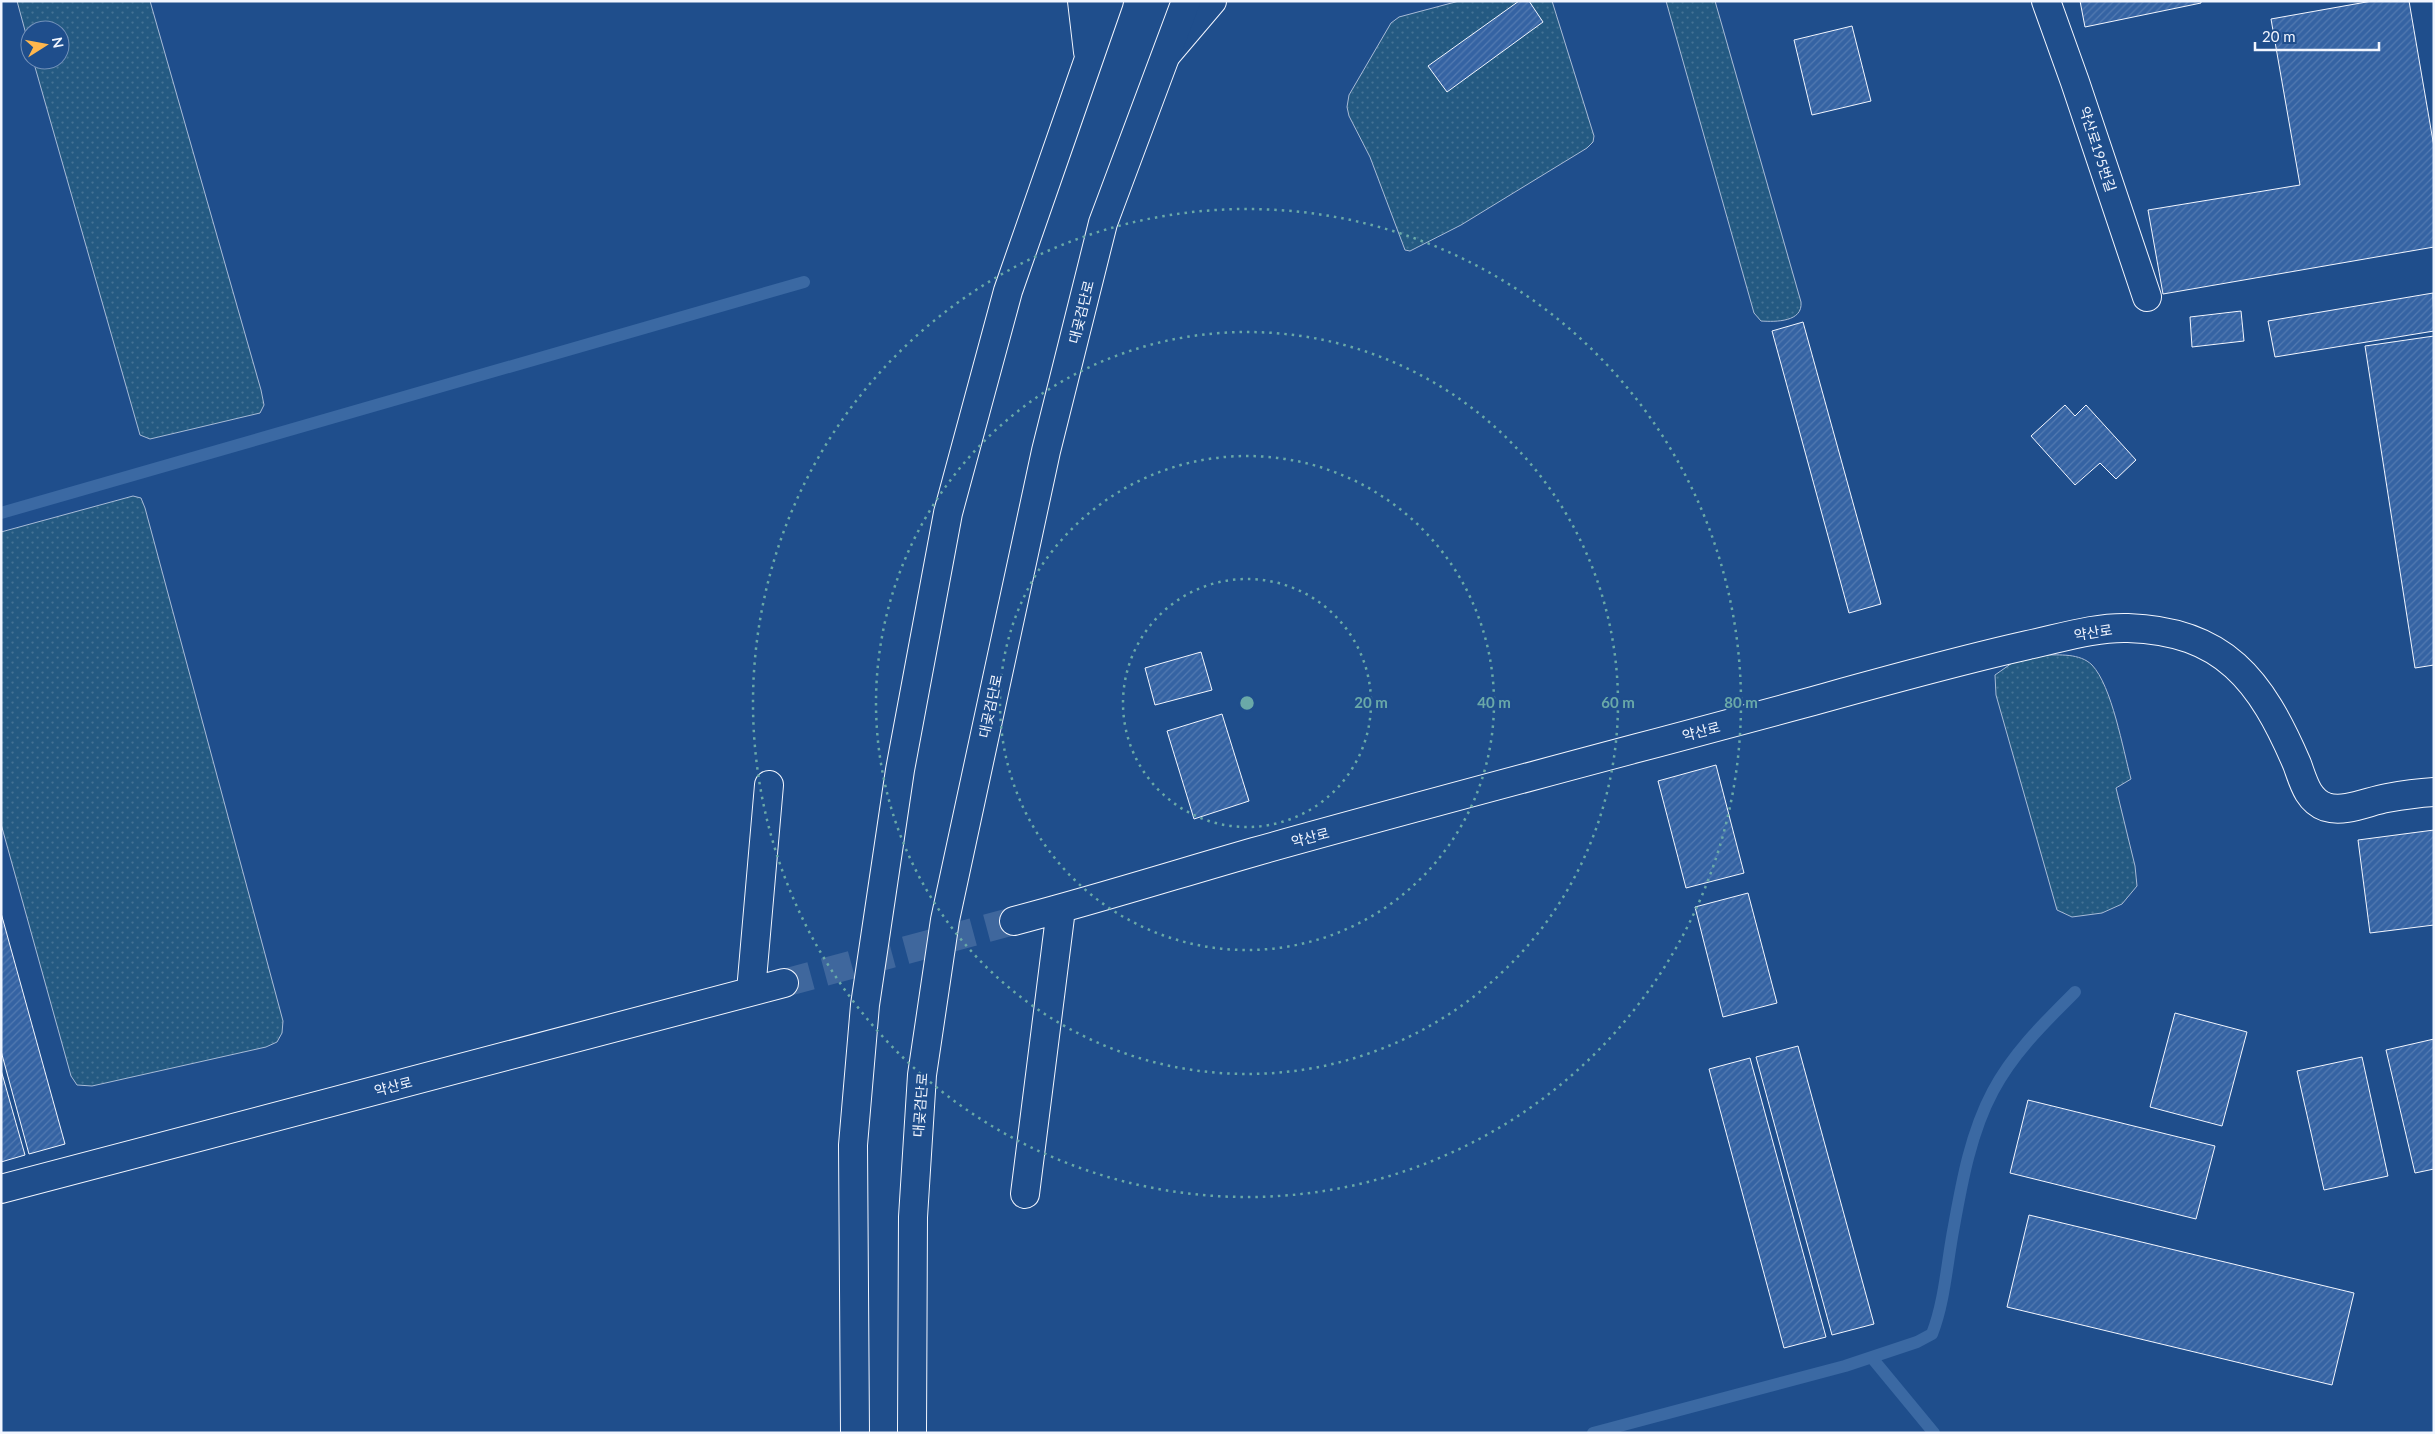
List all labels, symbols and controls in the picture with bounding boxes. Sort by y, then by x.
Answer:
north arrow [20,20,70,70]
scale bar [2255,20,2379,52]
text: 20 m [2262,27,2296,45]
text: N [49,36,68,49]
street label: 약산로195번길 [2076,104,2120,194]
street label: 대곶검단로 [1065,279,1097,345]
street label: 약산로 [2073,621,2114,643]
street label: 대곶검단로 [975,673,1005,739]
text: 20 m [1354,693,1388,711]
text: 40 m [1477,693,1511,711]
text: 60 m [1601,693,1635,711]
text: 80 m [1724,693,1758,711]
centre of rings [1238,694,1256,712]
street label: 약산로 [1680,718,1722,744]
street label: 약산로 [1289,824,1331,850]
street label: 대곶검단로 [909,1072,931,1138]
street label: 약산로 [372,1073,414,1099]

